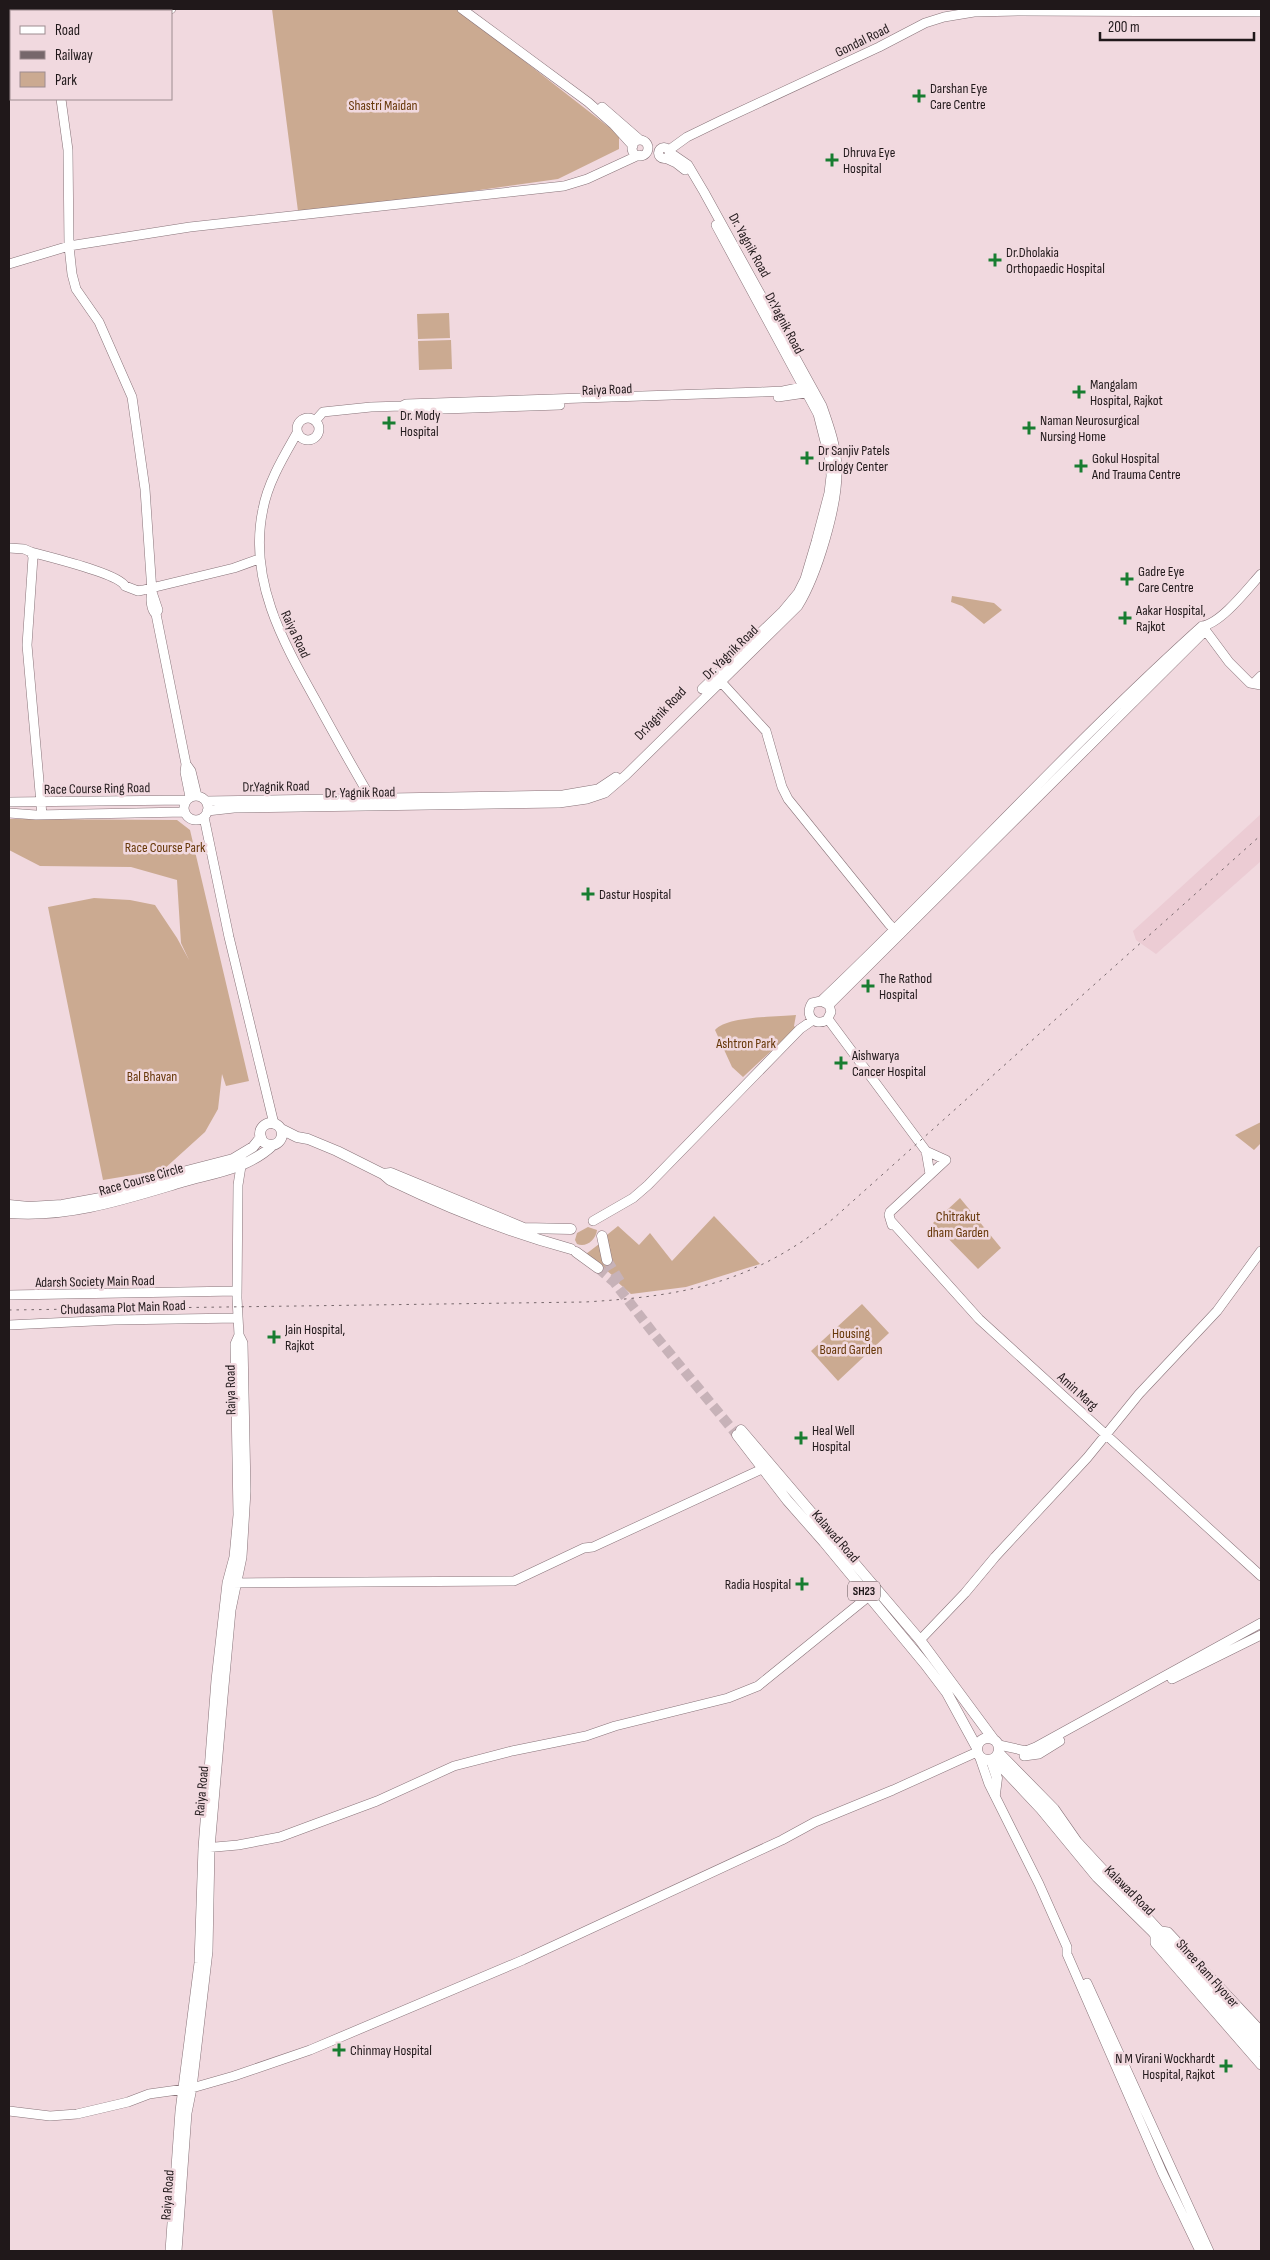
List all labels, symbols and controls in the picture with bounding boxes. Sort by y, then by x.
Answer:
legend [10,10,172,100]
scale bar [1100,10,1254,42]
text: 200 m [1108,18,1140,37]
street label: Gondal Road [832,20,892,61]
text: Road [55,21,80,40]
text: Railway [55,46,93,65]
text: Park [55,71,77,90]
place label: Darshan Eye Care Centre [930,80,987,113]
marker: Darshan Eye Care Centre [912,89,926,103]
park label: Shastri Maidan [348,97,418,114]
place label: Dhruva Eye Hospital [843,144,895,177]
marker: Dhruva Eye Hospital [825,153,839,167]
street label: Dr. Yagnik Road [725,210,774,280]
place label: Dr.Dholakia Orthopaedic Hospital [1006,244,1105,277]
marker: Dr.Dholakia Orthopaedic Hospital [988,253,1002,267]
street label: Dr.Yagnik Road [761,290,808,357]
place label: Mangalam Hospital, Rajkot [1090,376,1163,409]
street label: Raiya Road [582,380,633,399]
marker: Mangalam Hospital, Rajkot [1072,385,1086,399]
place label: Dr. Mody Hospital [400,407,441,440]
place label: Naman Neurosurgical Nursing Home [1040,412,1139,445]
marker: Dr. Mody Hospital [382,416,396,430]
marker: Naman Neurosurgical Nursing Home [1022,421,1036,435]
place label: Dr Sanjiv Patels Urology Center [818,442,890,475]
place label: Gokul Hospital And Trauma Centre [1091,450,1181,483]
marker: Dr Sanjiv Patels Urology Center [800,451,814,465]
marker: Gokul Hospital And Trauma Centre [1074,459,1088,473]
place label: Gadre Eye Care Centre [1138,563,1194,596]
marker: Gadre Eye Care Centre [1120,572,1134,586]
place label: Aakar Hospital, Rajkot [1135,602,1206,635]
street label: Raiya Road [277,608,314,661]
marker: Aakar Hospital, Rajkot [1118,611,1132,625]
street label: Dr. Yagnik Road [699,622,762,683]
street label: Dr.Yagnik Road [631,683,690,743]
street label: Dr.Yagnik Road [242,777,310,796]
street label: Race Course Ring Road [44,779,150,798]
street label: Dr. Yagnik Road [325,783,396,802]
park label: Race Course Park [125,839,206,856]
place label: Dastur Hospital [599,886,671,903]
marker: Dastur Hospital [581,887,595,901]
place label: The Rathod Hospital [879,970,932,1003]
marker: The Rathod Hospital [861,979,875,993]
park label: Ashtron Park [715,1035,777,1052]
place label: Aishwarya Cancer Hospital [851,1047,926,1080]
marker: Aishwarya Cancer Hospital [834,1056,848,1070]
park label: Bal Bhavan [127,1068,177,1085]
street label: Race Course Circle [97,1159,185,1200]
park label: Chitrakut dham Garden [927,1208,989,1241]
street label: Adarsh Society Main Road [34,1272,155,1291]
street label: Chudasama Plot Main Road [60,1297,186,1318]
place label: Jain Hospital, Rajkot [284,1321,346,1354]
park label: Housing Board Garden [820,1325,882,1358]
marker: Jain Hospital, Rajkot [267,1330,281,1344]
street label: Raiya Road [222,1364,239,1415]
street label: Amin Marg [1053,1368,1102,1414]
place label: Heal Well Hospital [812,1422,855,1455]
marker: Heal Well Hospital [794,1431,808,1445]
street label: Kalawad Road [808,1507,863,1566]
place label: Radia Hospital [725,1576,791,1593]
marker: Radia Hospital [795,1577,809,1591]
road number: SH23 [848,1582,880,1600]
street label: Raiya Road [191,1765,212,1817]
street label: Kalawad Road [1101,1862,1158,1919]
street label: Shree Ram Flyover [1173,1936,1243,2011]
place label: Chinmay Hospital [350,2042,432,2059]
marker: Chinmay Hospital [332,2043,346,2057]
place label: N M Virani Wockhardt Hospital, Rajkot [1115,2050,1215,2083]
marker: N M Virani Wockhardt Hospital, Rajkot [1219,2059,1233,2073]
street label: Raiya Road [157,2169,178,2221]

